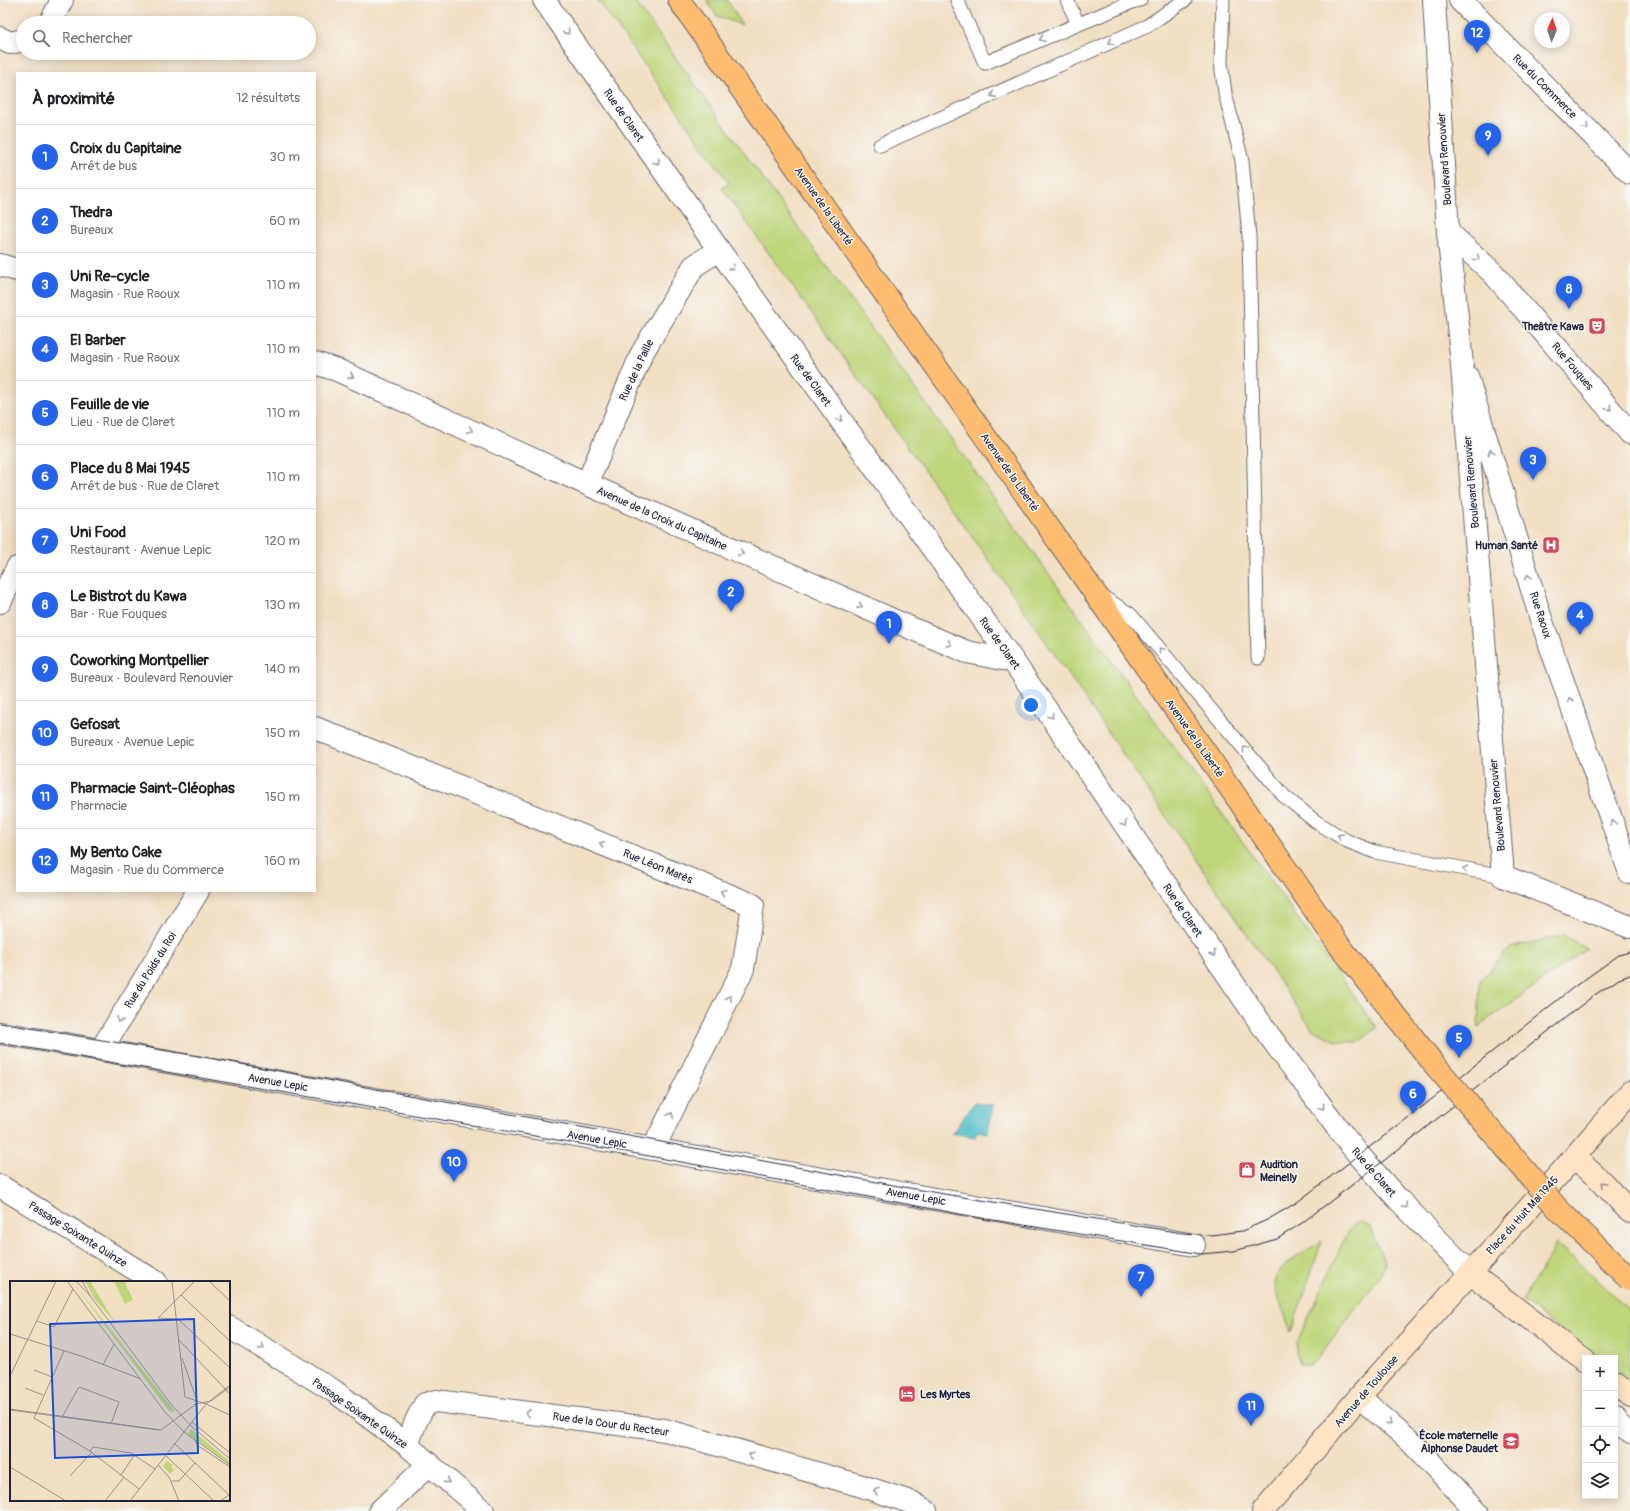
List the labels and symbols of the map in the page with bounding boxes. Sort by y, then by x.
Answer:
north arrow [1534,12,1570,48]
pin: 12 [1464,20,1490,53]
one-way arrow [562,28,570,35]
one-way arrow [1039,34,1047,42]
one-way arrow [1108,37,1115,45]
street label: Rue du Commerce [1510,52,1580,122]
street label: Rue de Claret [601,87,647,145]
one-way arrow [989,90,996,98]
street label: Boulevard Renouvier [1435,112,1454,206]
pin: 9 [1475,123,1501,156]
one-way arrow [1581,123,1588,130]
one-way arrow [652,157,659,164]
street label: Avenue de la Liberté [792,165,856,248]
one-way arrow [1472,253,1480,261]
one-way arrow [727,264,734,271]
pin: 8 [1556,276,1582,309]
theatre icon: Theâtre Kawa [1587,316,1607,336]
place label: Theâtre Kawa [1521,320,1584,333]
street label: Rue de la Paille [617,337,657,403]
street label: Rue Fouques [1549,340,1596,393]
street label: Rue de Claret [787,352,834,409]
one-way arrow [348,372,355,380]
one-way arrow [1604,404,1611,411]
one-way arrow [835,415,842,422]
one-way arrow [466,426,473,434]
street label: Avenue de la Liberté [978,431,1042,514]
street label: Boulevard Renouvier [1461,435,1482,529]
pin: 3 [1520,447,1546,480]
one-way arrow [1487,449,1496,456]
street label: Avenue de la Croix du Capitaine [595,484,729,553]
hospital icon: Human Santé [1541,535,1561,555]
place label: Human Santé [1475,539,1538,552]
one-way arrow [737,548,745,556]
one-way arrow [1524,573,1533,580]
pin: 2 [718,579,744,612]
street label: Rue Raoux [1527,590,1554,640]
one-way arrow [857,601,864,609]
pin: 4 [1567,602,1593,635]
pin: 1 [876,611,902,644]
street label: Rue de Claret [976,615,1023,672]
one-way arrow [946,640,953,648]
one-way arrow [1158,647,1165,655]
your location [1021,695,1041,715]
street label: Avenue de la Liberté [1163,697,1227,780]
one-way arrow [1566,697,1574,704]
one-way arrow [1046,712,1053,719]
one-way arrow [1242,747,1249,754]
street label: Boulevard Renouvier [1487,758,1508,852]
one-way arrow [1609,819,1617,826]
one-way arrow [1119,820,1127,827]
one-way arrow [1337,834,1344,841]
one-way arrow [599,840,606,848]
street label: Rue Léon Marès [621,847,695,886]
one-way arrow [1462,865,1468,874]
street label: Rue de Claret [1160,881,1205,940]
one-way arrow [719,889,726,897]
street label: Rue du Poids du Roi [122,930,179,1011]
one-way arrow [1208,950,1216,957]
one-way arrow [724,995,732,1002]
one-way arrow [117,1016,124,1023]
pin: 5 [1446,1025,1472,1058]
street label: Avenue Lepic [247,1071,309,1094]
pin: 6 [1400,1081,1426,1114]
one-way arrow [1317,1102,1324,1109]
one-way arrow [666,1111,674,1119]
street label: Avenue Lepic [566,1128,628,1151]
street label: Rue de Claret [1349,1145,1399,1200]
pin: 10 [441,1149,467,1182]
place label: Audition Meinelly [1260,1158,1298,1184]
shop icon: Audition Meinelly [1237,1160,1257,1180]
street label: Place du Huit Mai 1945 [1484,1173,1561,1257]
one-way arrow [1600,1181,1608,1189]
street label: Avenue Lepic [885,1185,947,1208]
street label: Passage Soixante Quinze [26,1199,130,1270]
one-way arrow [1400,1201,1408,1209]
pin: 7 [1128,1264,1154,1297]
inset map [10,1281,230,1501]
one-way arrow [258,1343,265,1350]
street label: Avenue de Toulouse [1332,1352,1401,1430]
street label: Passage Soixante Quinze [310,1376,410,1452]
hotel icon: Les Myrtes [897,1384,917,1404]
place label: Les Myrtes [920,1388,970,1401]
pin: 11 [1238,1393,1264,1426]
one-way arrow [525,1409,531,1418]
street label: Rue de la Cour du Recteur [552,1410,670,1439]
one-way arrow [1384,1418,1392,1425]
place label: École maternelle Alphonse Daudet [1419,1428,1499,1455]
school or university icon: École maternelle Alphonse Daudet [1501,1431,1521,1451]
one-way arrow [748,1451,755,1460]
one-way arrow [442,1476,449,1483]
one-way arrow [873,1487,880,1496]

